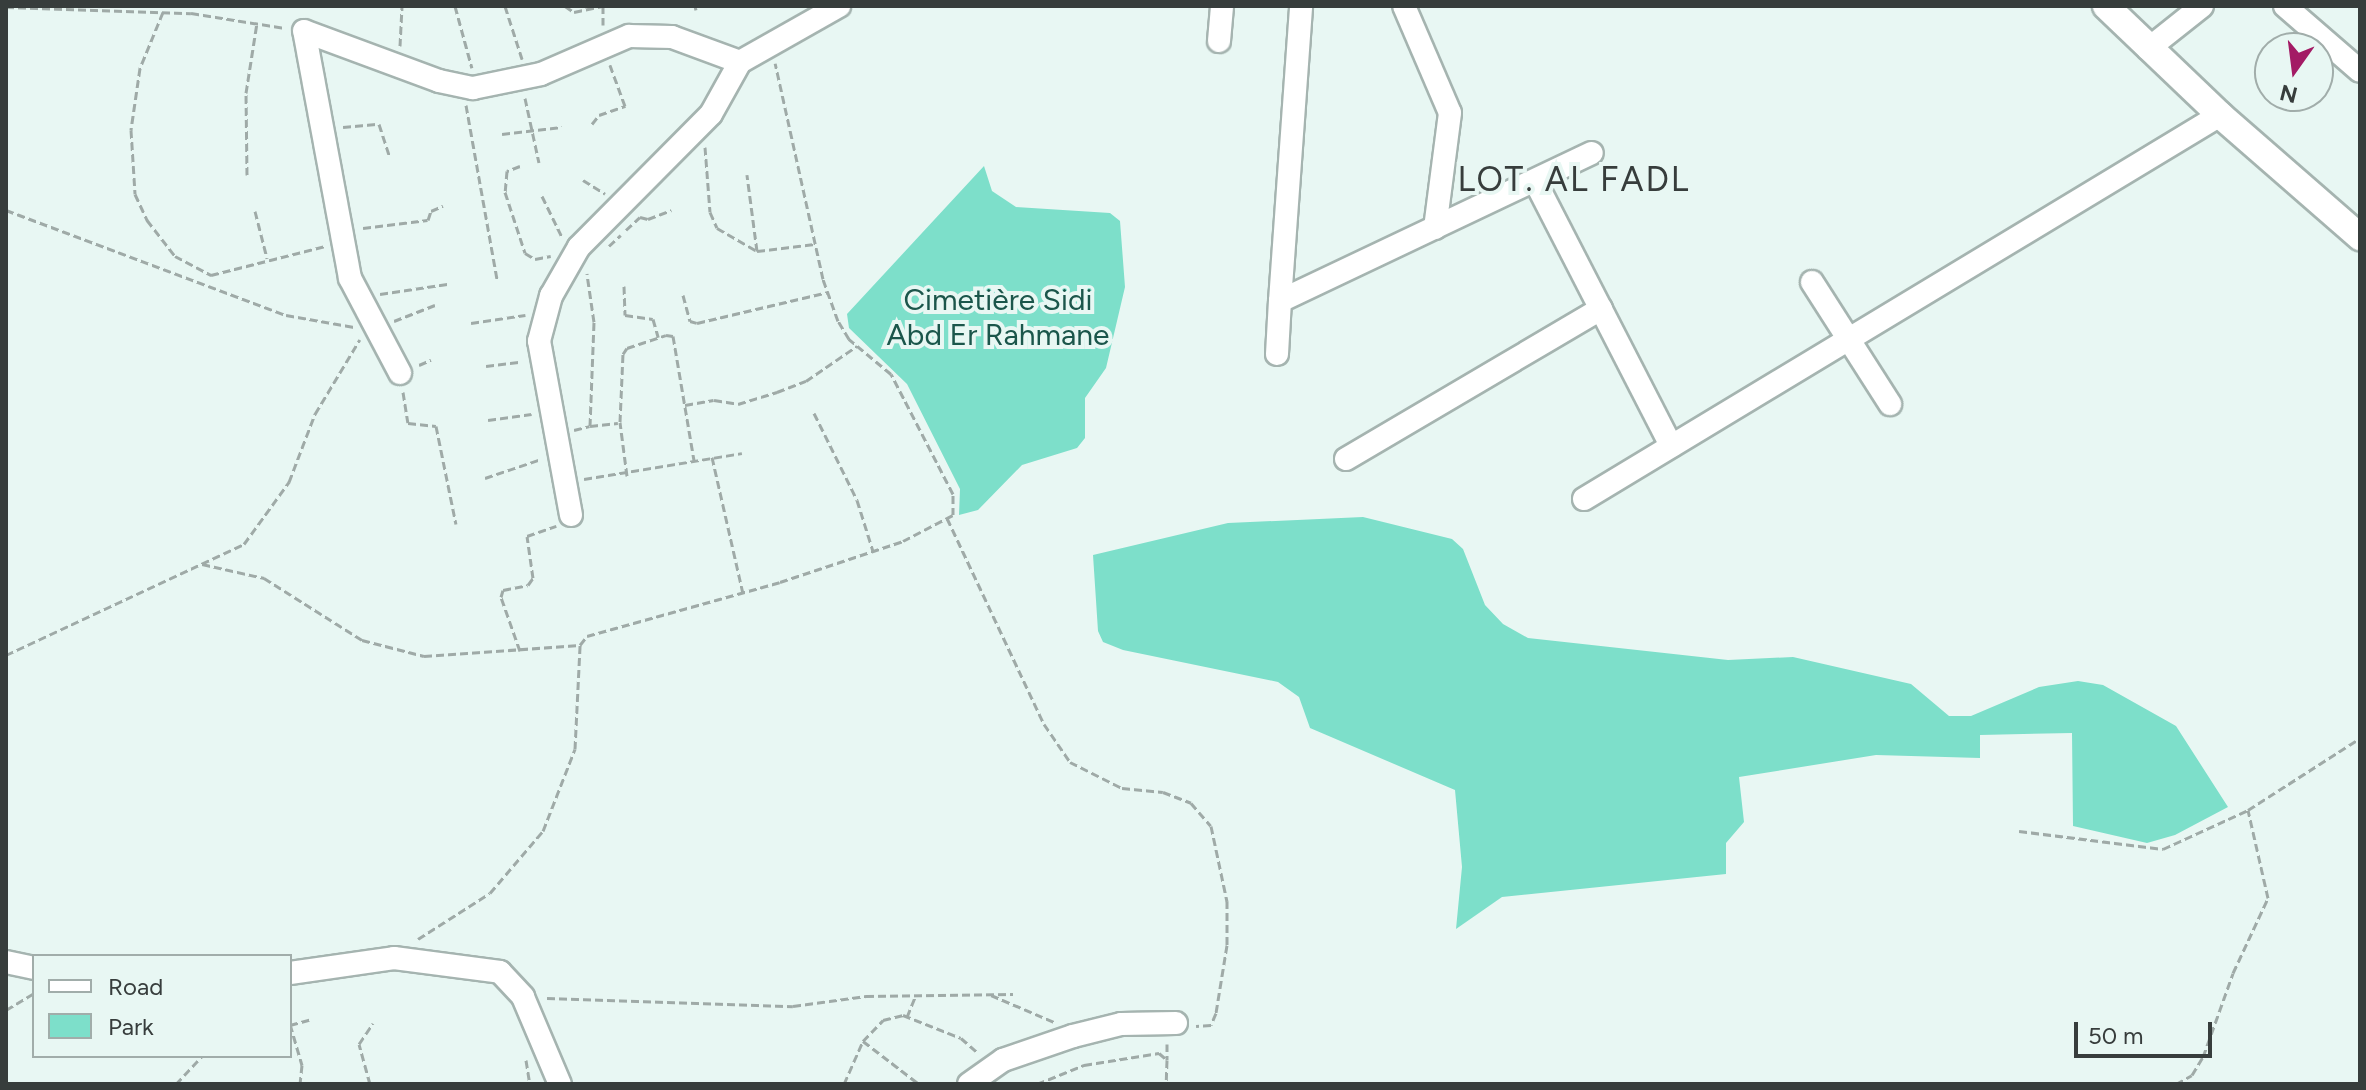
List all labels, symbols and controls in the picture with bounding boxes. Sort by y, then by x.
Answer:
north arrow [2254,32,2334,112]
text: N [2277,79,2300,109]
district label: LOT. AL FADL [1457,160,1691,200]
park label: Cimetière Sidi Abd Er Rahmane [887,282,1109,352]
legend [32,954,292,1058]
text: Road [108,972,163,1001]
scale bar [2078,1006,2216,1056]
text: Park [108,1012,154,1041]
text: 50 m [2088,1021,2144,1050]

